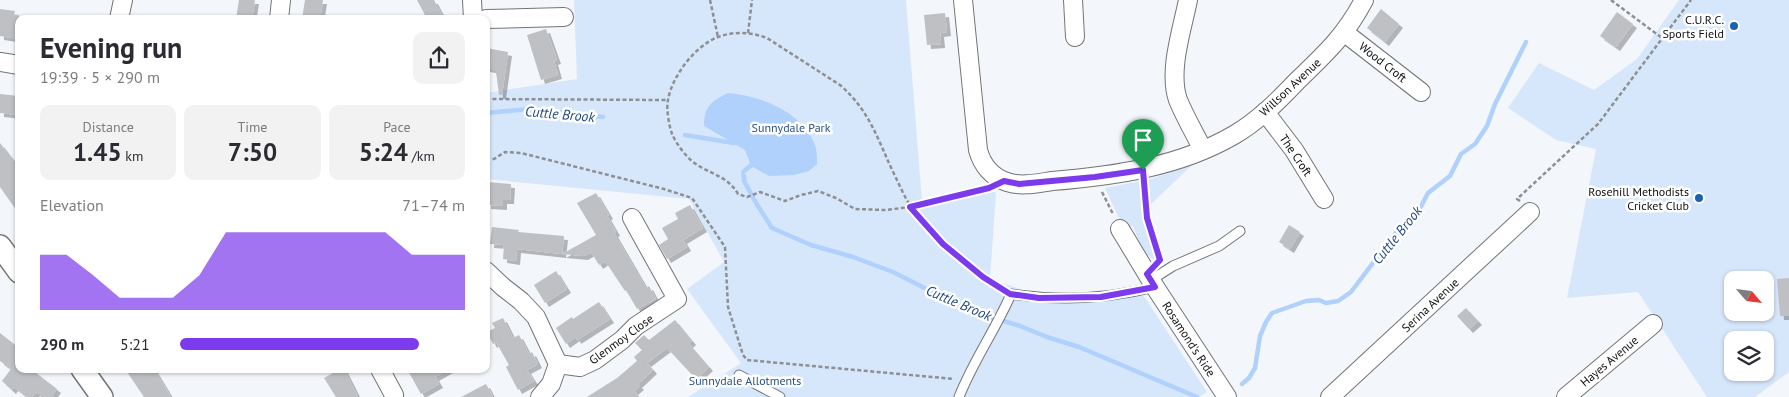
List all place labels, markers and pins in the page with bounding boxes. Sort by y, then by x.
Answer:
place label: C.U.R.C. Sports Field [1662,12,1724,41]
marker: C.U.R.C. Sports Field [1728,20,1740,32]
pin [1122,119,1164,170]
place label: Rosehill Methodists Cricket Club [1588,184,1689,213]
marker: Rosehill Methodists Cricket Club [1693,192,1705,204]

